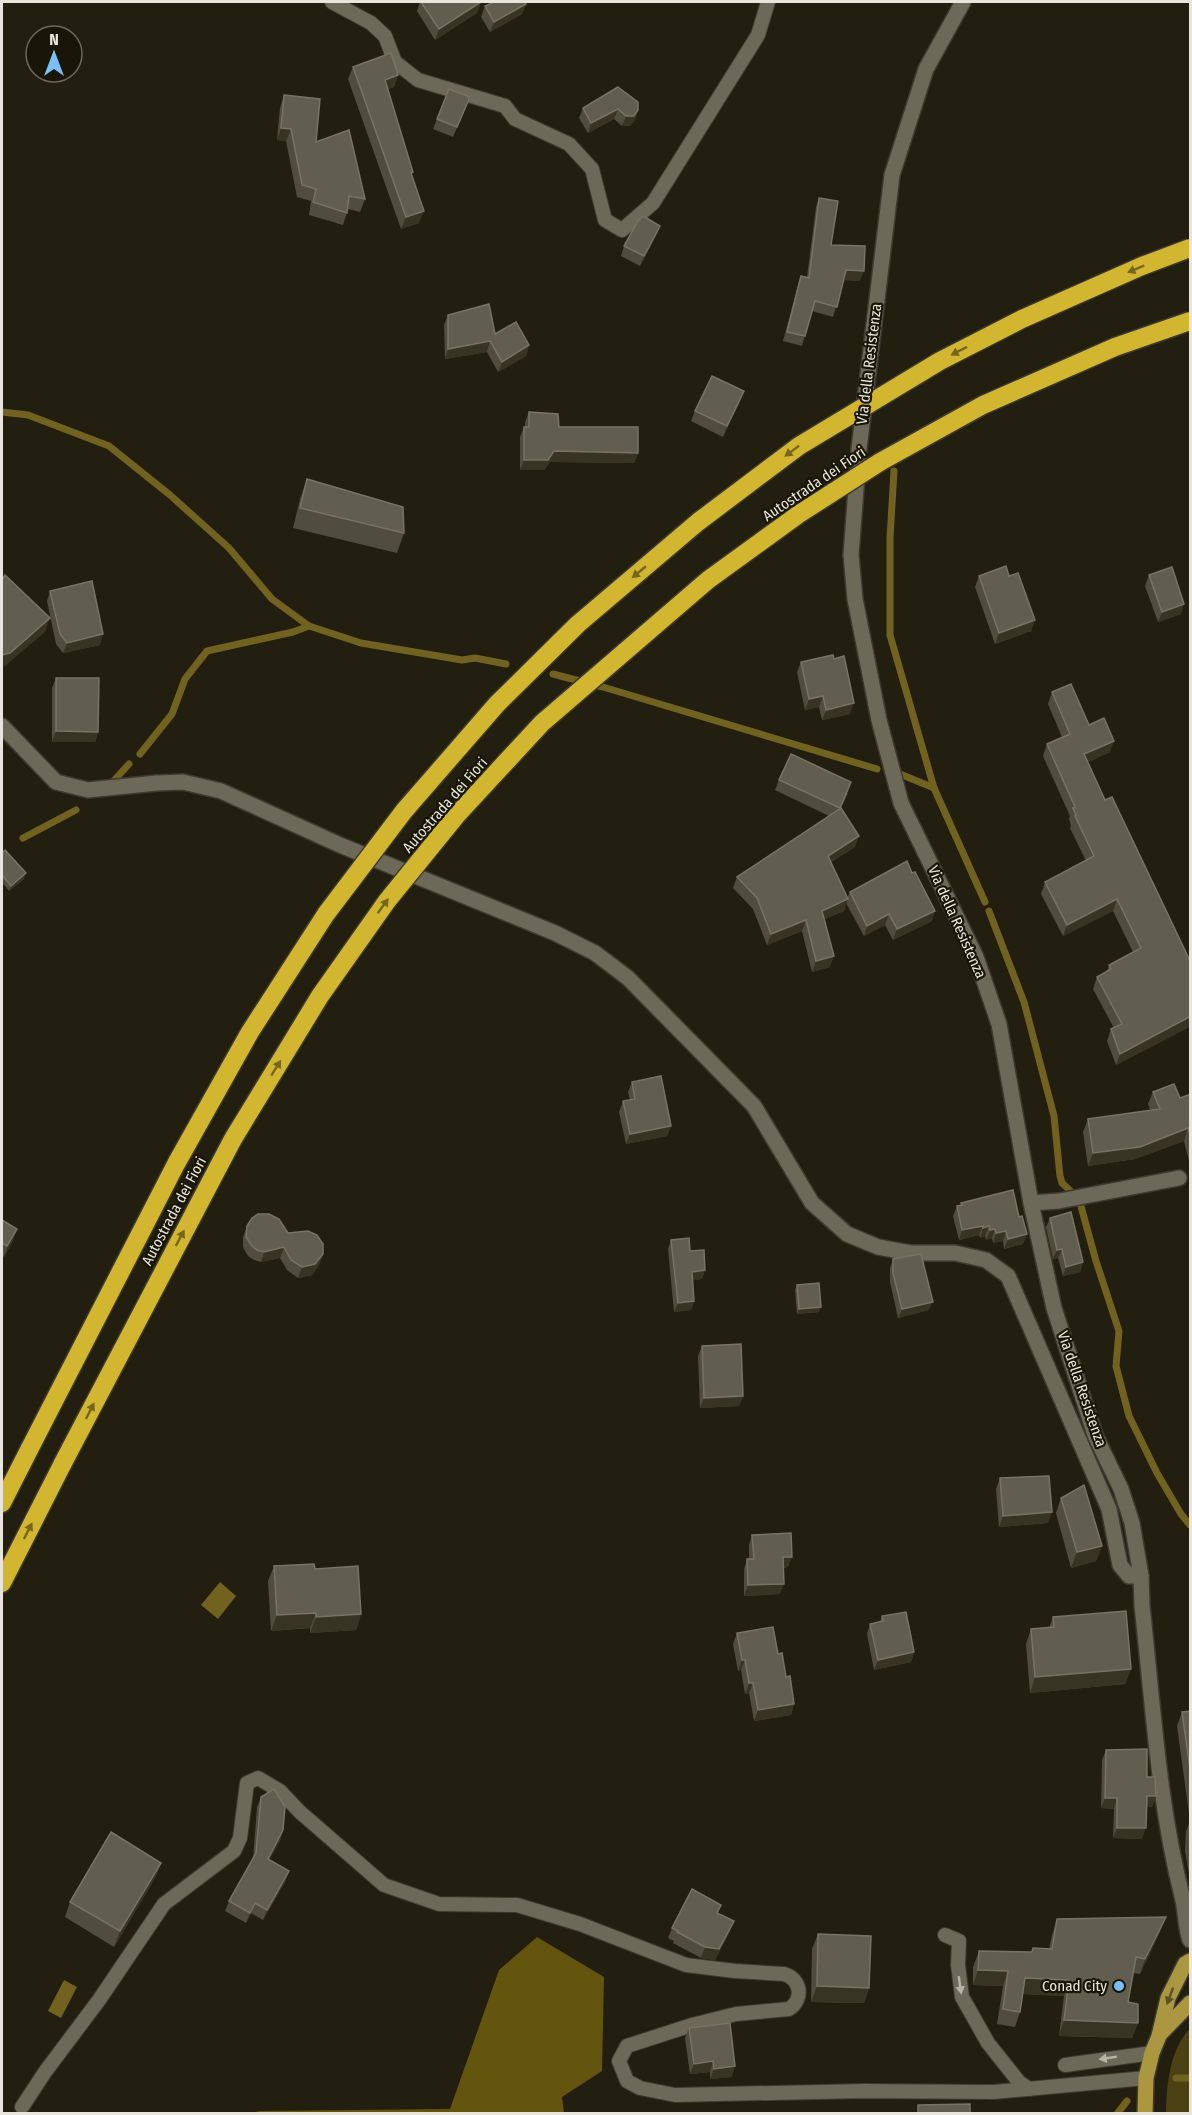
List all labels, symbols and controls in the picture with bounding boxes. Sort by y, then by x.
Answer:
north arrow [24,24,84,84]
text: N [49,30,59,49]
one-way arrow [1126,264,1144,274]
street label: Via della Resistenza [853,303,885,425]
one-way arrow [950,346,967,356]
street label: Autostrada dei Fiori [759,443,869,525]
one-way arrow [784,445,800,457]
one-way arrow [632,565,647,578]
street label: Autostrada dei Fiori [399,754,491,856]
street label: Via della Resistenza [924,863,990,981]
one-way arrow [377,898,389,913]
one-way arrow [270,1060,281,1076]
street label: Autostrada dei Fiori [138,1154,210,1268]
one-way arrow [175,1229,185,1246]
street label: Via della Resistenza [1054,1329,1110,1449]
one-way arrow [85,1402,94,1419]
one-way arrow [23,1522,33,1539]
one-way arrow [956,1975,965,1994]
place label: Conad City [1042,1977,1107,1995]
marker: Conad City [1112,1979,1126,1993]
one-way arrow [1165,1987,1174,2005]
one-way arrow [1099,2054,1118,2063]

